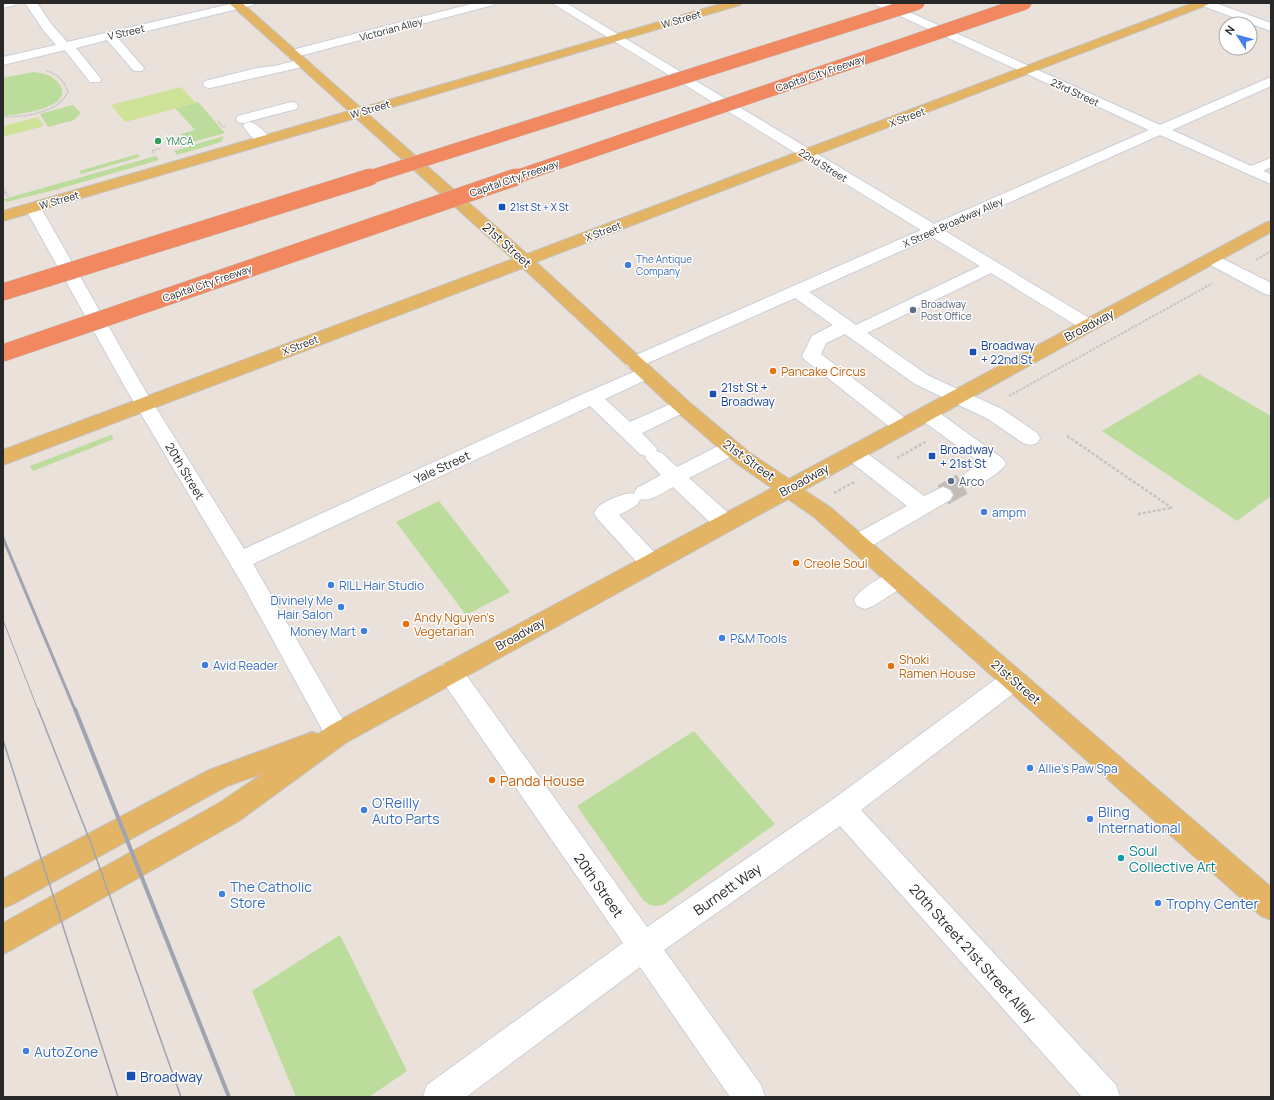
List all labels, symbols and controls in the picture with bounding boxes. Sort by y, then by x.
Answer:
street label: W Street [659,7,703,31]
street label: Victorian Alley [358,14,425,44]
north arrow [1218,16,1258,56]
street label: V Street [106,21,146,43]
text: N [1221,22,1238,37]
street label: Capital City Freeway [774,51,867,95]
street label: 23rd Street [1048,75,1102,109]
street label: W Street [348,97,392,121]
street label: X Street [887,104,927,130]
place label: YMCA [166,134,194,148]
marker: YMCA [153,136,163,146]
street label: 22nd Street [796,145,850,185]
street label: Capital City Freeway [468,156,561,200]
street label: W Street [37,188,81,212]
street label: X Street Broadway Alley [901,193,1006,250]
place label: 21st St + X St [510,200,569,214]
marker: 21st St + X St [497,202,507,212]
street label: X Street [583,218,623,244]
street label: 21st Street [479,219,535,272]
place label: The Antique Company [636,252,692,278]
marker: The Antique Company [623,260,633,270]
street label: Capital City Freeway [161,261,254,305]
place label: Broadway Post Office [921,297,972,323]
marker: Broadway Post Office [908,305,918,315]
street label: Broadway [1061,305,1117,345]
street label: X Street [280,332,320,358]
place label: Broadway + 22nd St [981,337,1036,368]
marker: Broadway + 22nd St [968,347,978,357]
place label: Pancake Circus [781,363,866,380]
marker: Pancake Circus [768,366,778,376]
place label: 21st St + Broadway [721,379,776,410]
marker: 21st St + Broadway [708,389,718,399]
street label: 21st Street [720,435,779,485]
street label: 20th Street [161,439,209,503]
place label: Broadway + 21st St [940,441,995,472]
street label: Yale Street [411,447,473,487]
marker: Broadway + 21st St [927,451,937,461]
street label: Broadway [776,459,832,501]
place label: Arco [959,473,984,490]
marker: Arco [946,476,956,486]
place label: ampm [992,504,1026,521]
marker: ampm [979,507,989,517]
place label: Creole Soul [804,555,868,572]
marker: Creole Soul [791,558,801,568]
place label: RILL Hair Studio [339,577,424,594]
marker: RILL Hair Studio [326,580,336,590]
place label: Divinely Me Hair Salon [271,592,333,623]
marker: Divinely Me Hair Salon [336,602,346,612]
place label: Andy Nguyen's Vegetarian [414,609,494,640]
street label: Broadway [492,613,548,655]
marker: Andy Nguyen's Vegetarian [401,619,411,629]
place label: Money Mart [290,623,356,640]
marker: Money Mart [359,626,369,636]
place label: P&M Tools [730,630,787,647]
marker: P&M Tools [717,633,727,643]
place label: Shoki Ramen House [899,651,976,682]
street label: 21st Street [988,656,1044,708]
place label: Avid Reader [213,657,279,674]
marker: Avid Reader [200,660,210,670]
marker: Shoki Ramen House [886,661,896,671]
place label: Allie's Paw Spa [1038,760,1118,777]
marker: Allie's Paw Spa [1025,763,1035,773]
place label: Panda House [500,771,585,790]
marker: Panda House [487,775,497,785]
place label: O'Reilly Auto Parts [372,793,440,828]
place label: Bling International [1098,802,1181,837]
marker: O'Reilly Auto Parts [359,805,369,815]
marker: Bling International [1085,814,1095,824]
place label: Soul Collective Art [1129,841,1216,876]
street label: 20th Street [570,849,628,921]
marker: Soul Collective Art [1116,853,1126,863]
street label: Burnett Way [689,858,765,919]
place label: The Catholic Store [230,877,312,912]
street label: 20th Street 21st Street Alley [905,879,1041,1027]
marker: The Catholic Store [217,889,227,899]
place label: Trophy Center [1166,894,1259,913]
marker: Trophy Center [1153,898,1163,908]
place label: AutoZone [34,1042,98,1061]
marker: AutoZone [21,1046,31,1056]
place label: Broadway [140,1067,204,1086]
marker: Broadway [125,1070,137,1082]

